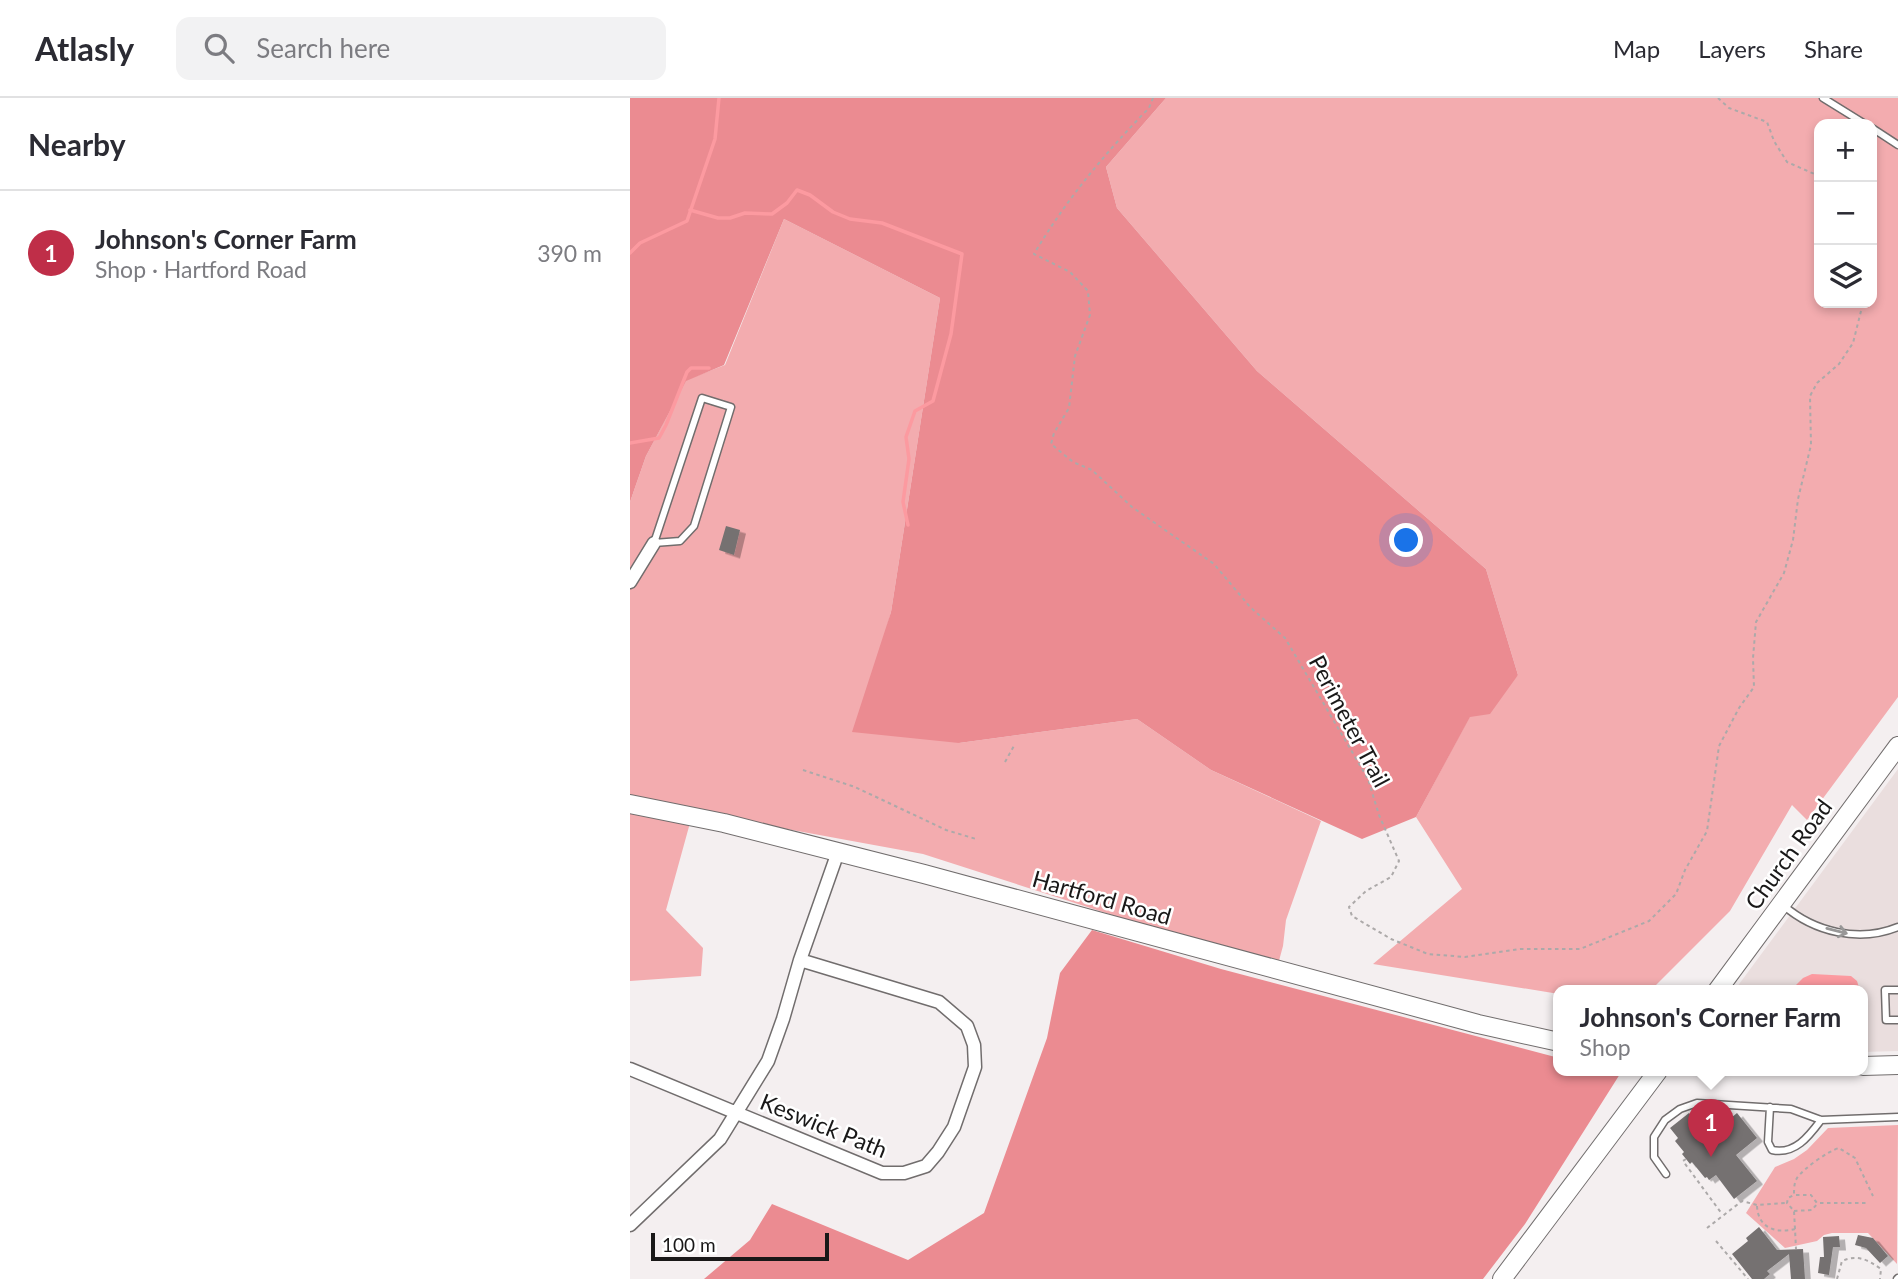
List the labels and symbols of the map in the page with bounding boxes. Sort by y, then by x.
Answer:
your location [1389,523,1423,557]
street label: Perimeter Trail [1304,650,1396,792]
street label: Church Road [1739,793,1837,915]
street label: Hartford Road [1029,864,1175,930]
one-way arrow [1825,925,1848,938]
street label: Keswick Path [756,1087,892,1163]
pin: 1 [1688,1099,1734,1157]
scale bar [651,1230,830,1262]

